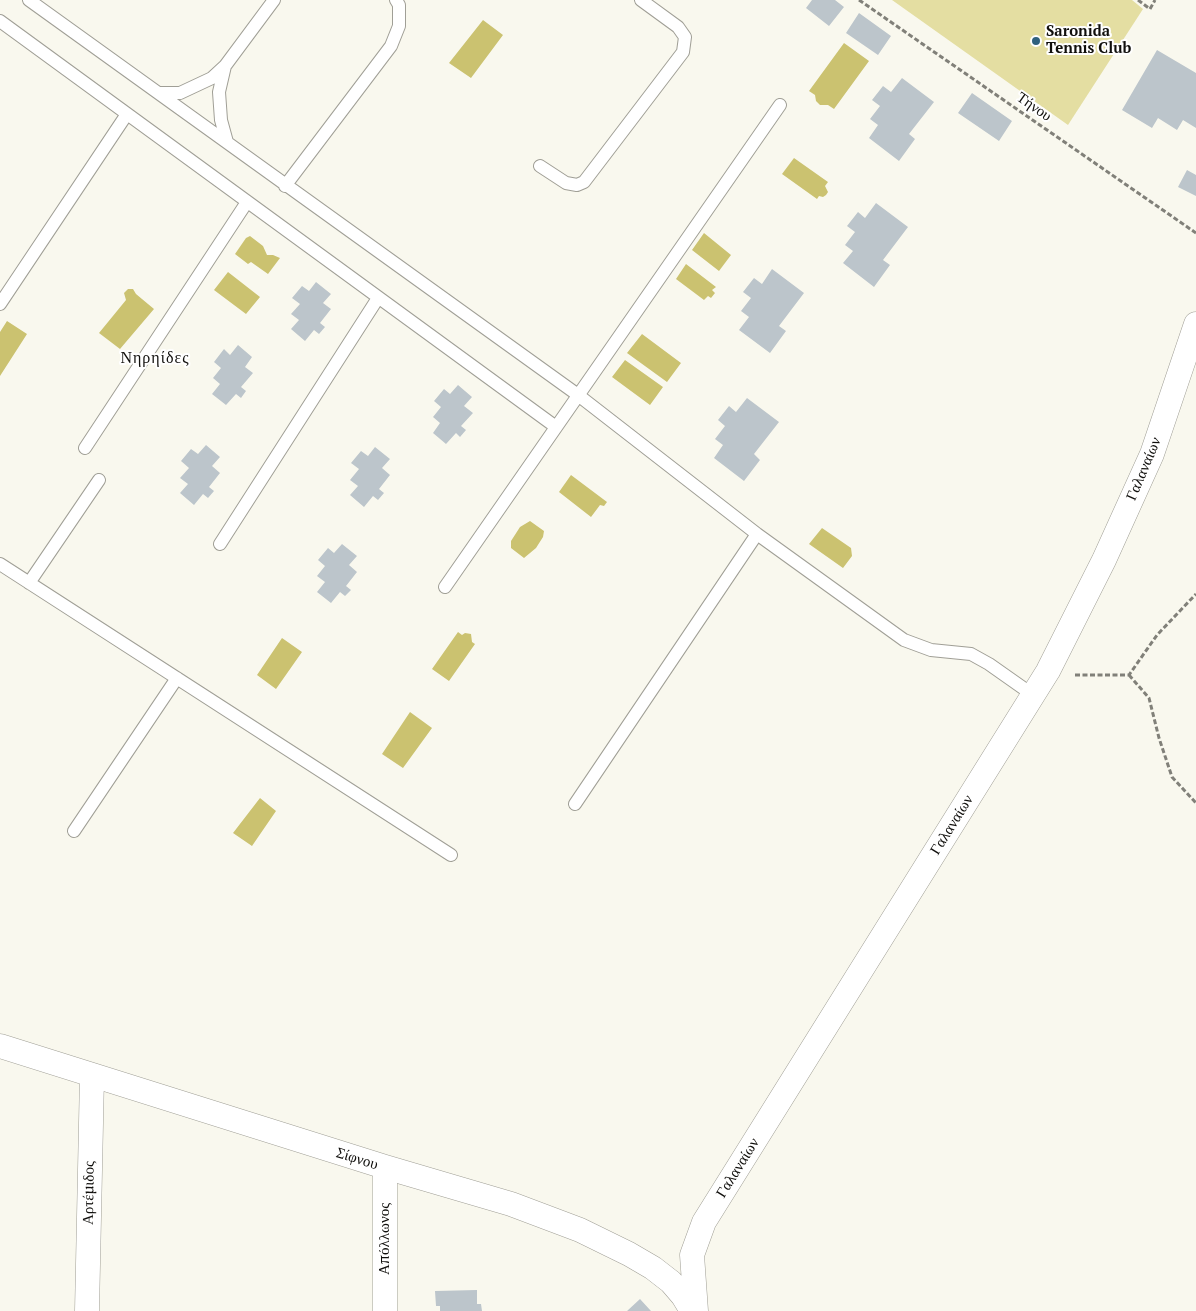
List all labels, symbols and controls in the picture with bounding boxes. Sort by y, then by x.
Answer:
place label: Saronida Tennis Club [1046,23,1131,58]
marker: Saronida Tennis Club [1030,35,1042,47]
street label: Τήνου [1013,89,1055,125]
district label: Νηρηίδες [119,348,191,368]
street label: Γαλαναίων [1123,435,1165,503]
street label: Γαλαναίων [927,792,977,858]
street label: Γαλαναίων [713,1135,763,1201]
street label: Σίφνου [334,1144,380,1174]
street label: Αρτέμιδος [79,1161,99,1225]
street label: Απόλλωνος [376,1203,394,1275]

